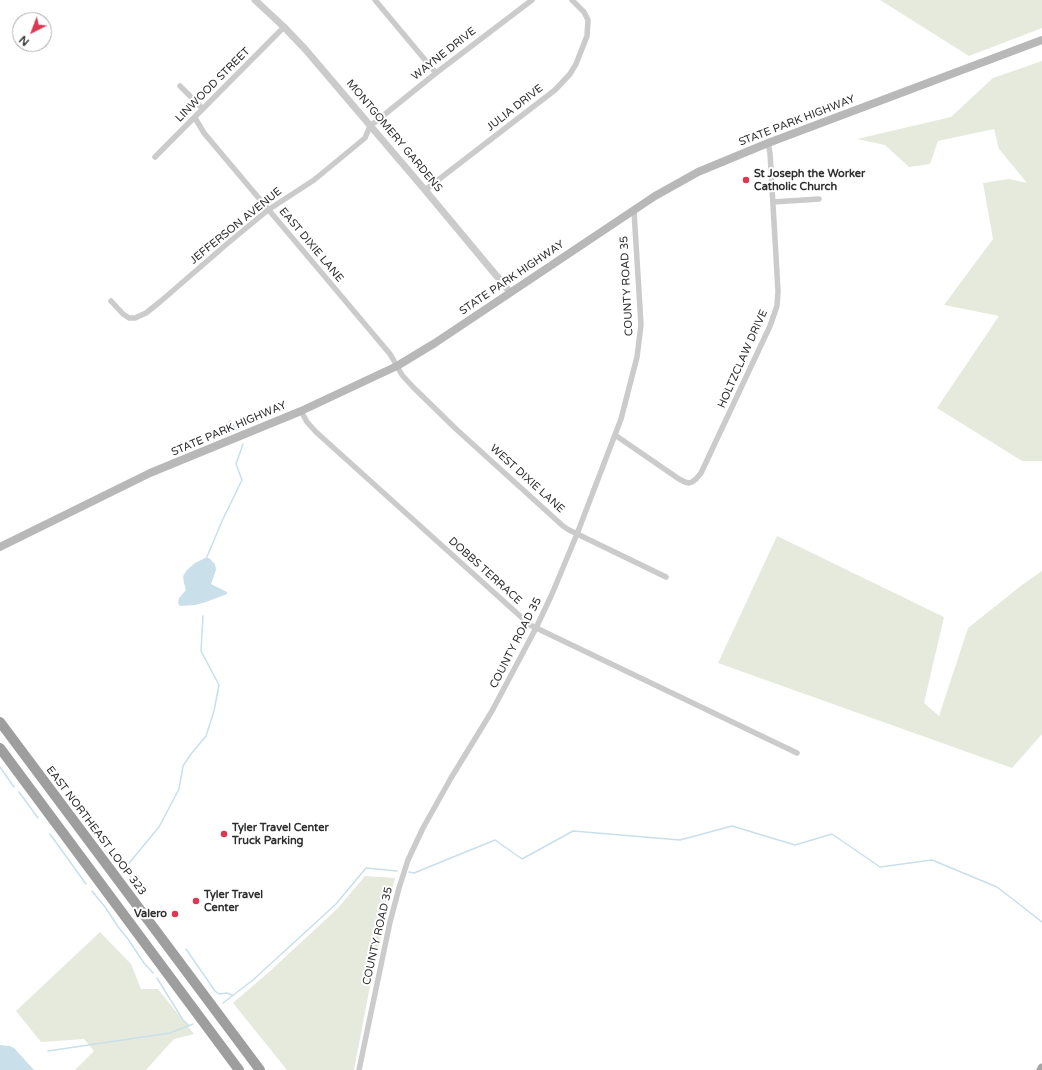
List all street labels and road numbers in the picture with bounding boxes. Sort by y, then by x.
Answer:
street label: WAYNE DRIVE [409,25,479,83]
street label: LINWOOD STREET [173,45,253,125]
street label: MONTGOMERY GARDENS [343,77,445,195]
street label: JULIA DRIVE [484,82,546,134]
street label: STATE PARK HIGHWAY [737,93,857,149]
street label: JEFFERSON AVENUE [187,185,285,267]
street label: EAST DIXIE LANE [276,205,346,285]
street label: COUNTY ROAD 35 [618,236,636,336]
street label: STATE PARK HIGHWAY [457,238,567,318]
street label: HOLTZCLAW DRIVE [715,308,771,410]
street label: STATE PARK HIGHWAY [170,399,288,459]
street label: WEST DIXIE LANE [487,442,567,516]
street label: DOBBS TERRACE [446,535,524,607]
street label: COUNTY ROAD 35 [487,595,545,691]
street label: EAST NORTHEAST LOOP 323 [43,764,149,898]
street label: COUNTY ROAD 35 [360,886,396,986]

